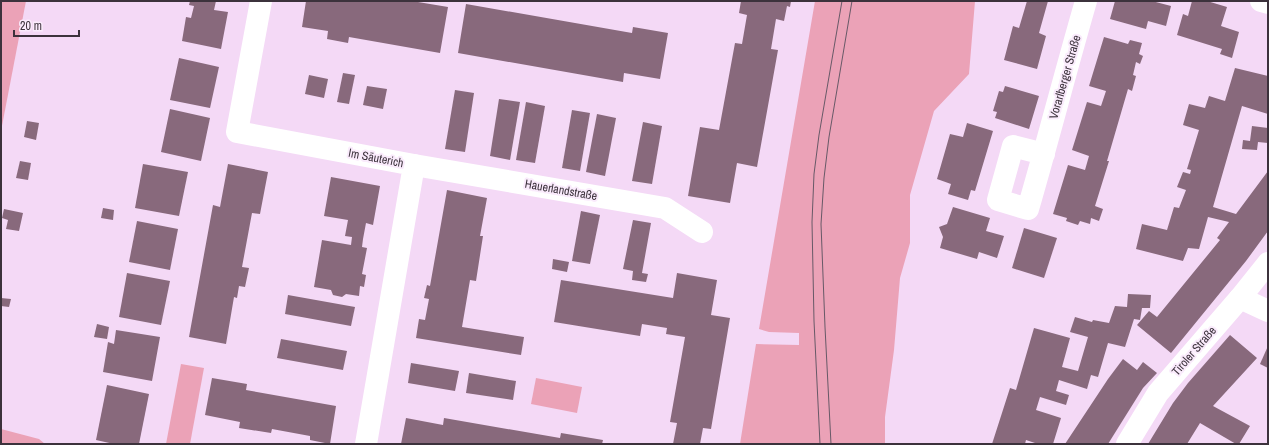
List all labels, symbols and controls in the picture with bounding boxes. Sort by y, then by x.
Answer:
scale bar [14,12,79,38]
text: 20 m [20,18,42,34]
street label: Vorarlberger Straße [1045,33,1085,121]
street label: Im Säuterich [347,145,405,171]
street label: Hauerlandstraße [524,176,598,204]
street label: Tiroler Straße [1168,323,1220,379]

